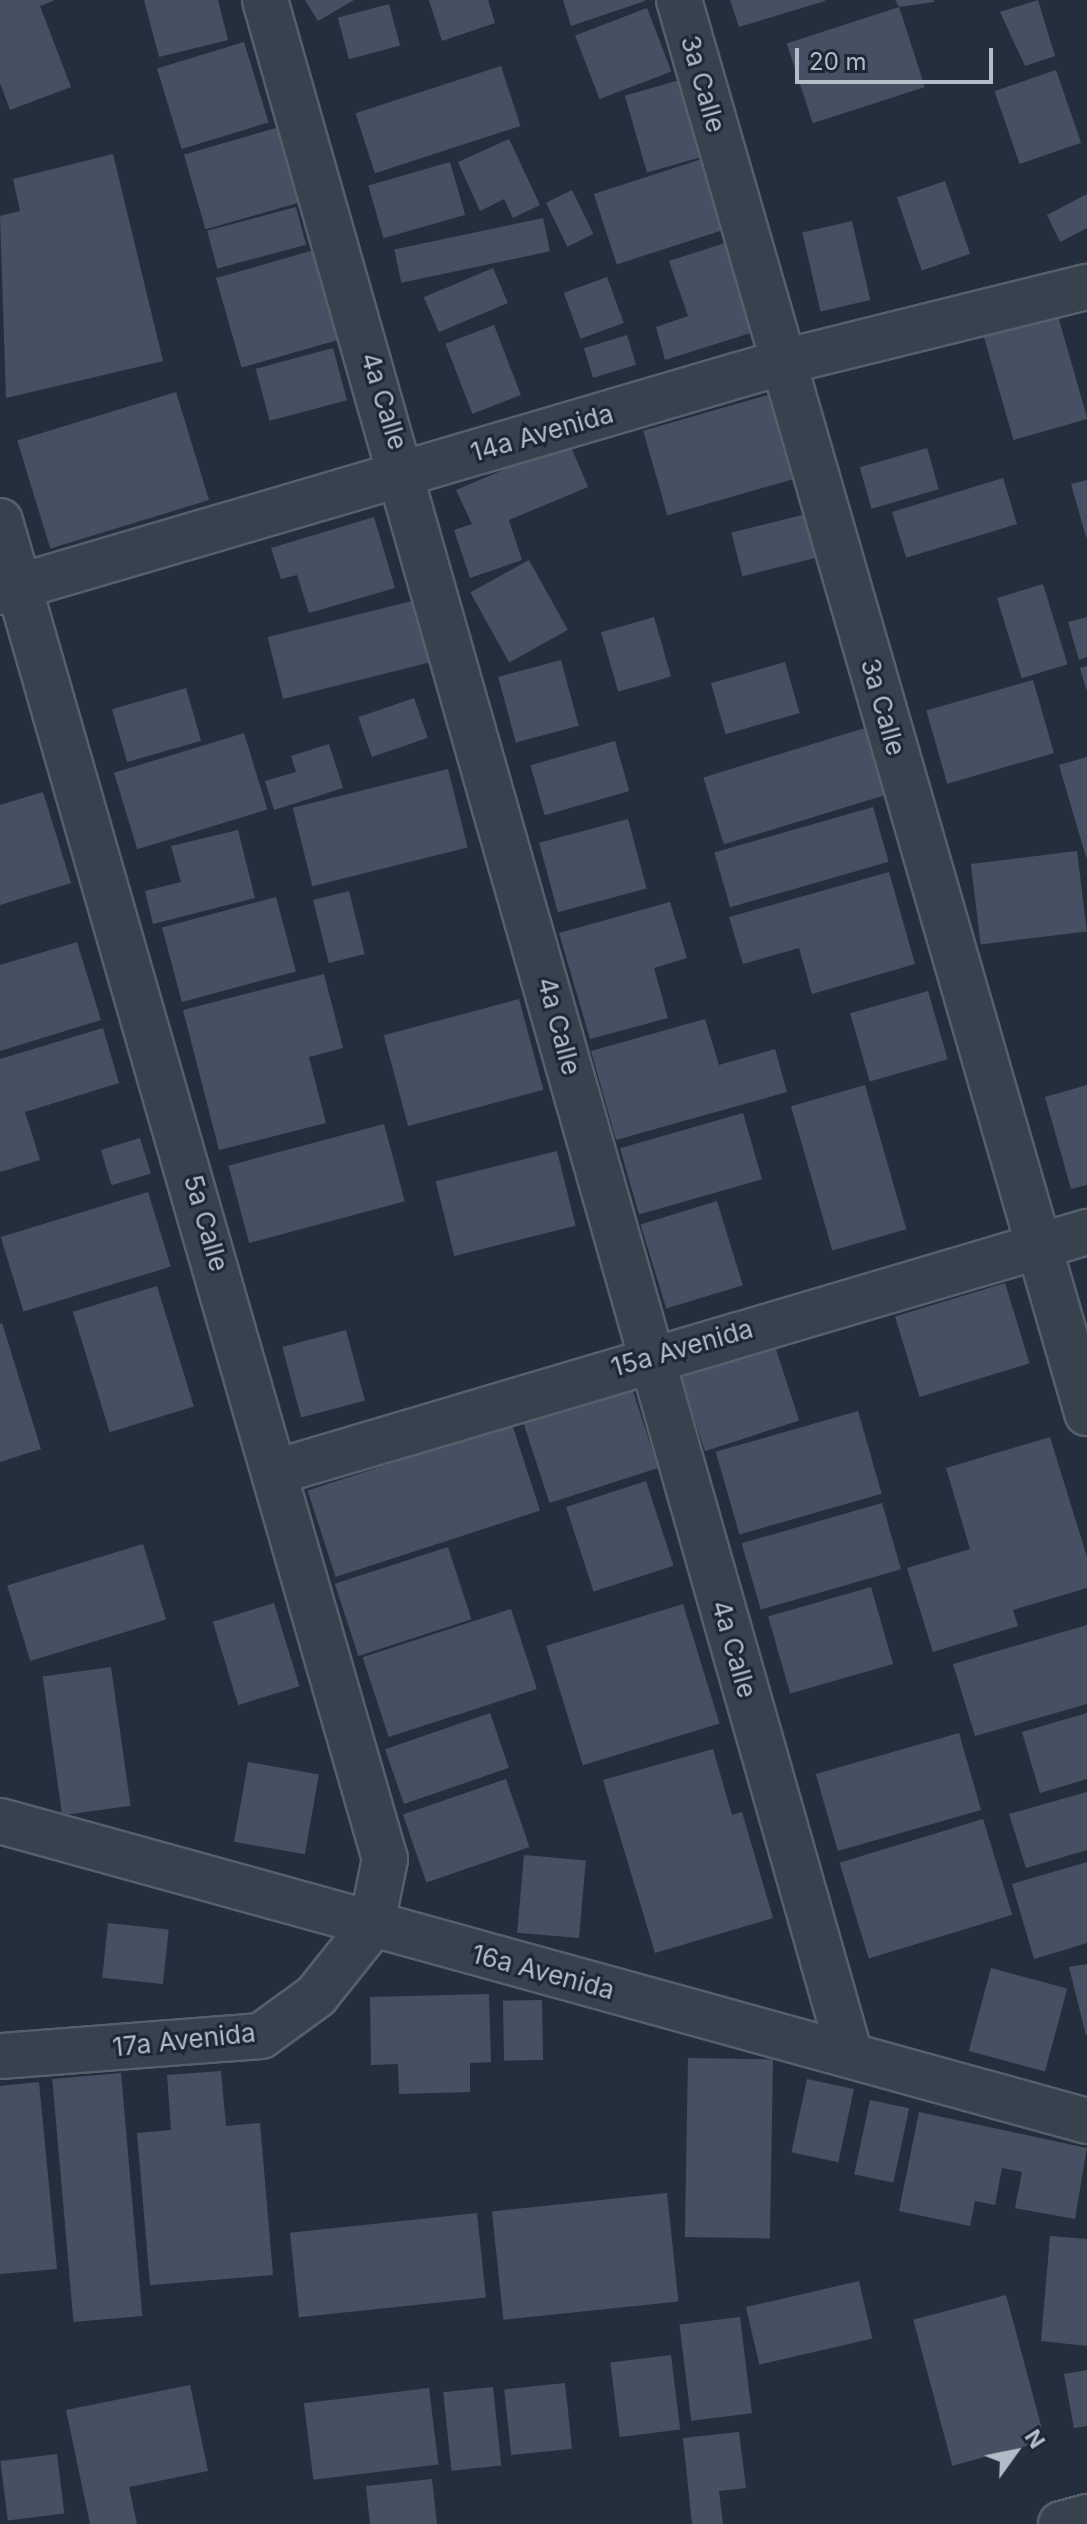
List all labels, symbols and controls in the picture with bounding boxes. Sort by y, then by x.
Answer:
street label: 3a Calle [674,32,732,136]
scale bar [799,32,997,82]
text: 20 m [809,47,867,76]
street label: 4a Calle [354,349,414,453]
street label: 14a Avenida [467,398,617,468]
street label: 3a Calle [854,655,912,759]
street label: 4a Calle [531,974,587,1078]
street label: 5a Calle [177,1171,235,1275]
street label: 15a Avenida [608,1313,756,1383]
street label: 4a Calle [705,1597,763,1701]
street label: 16a Avenida [468,1938,618,2006]
street label: 17a Avenida [111,2017,257,2063]
north arrow [975,2412,1055,2492]
text: N [1020,2425,1051,2453]

